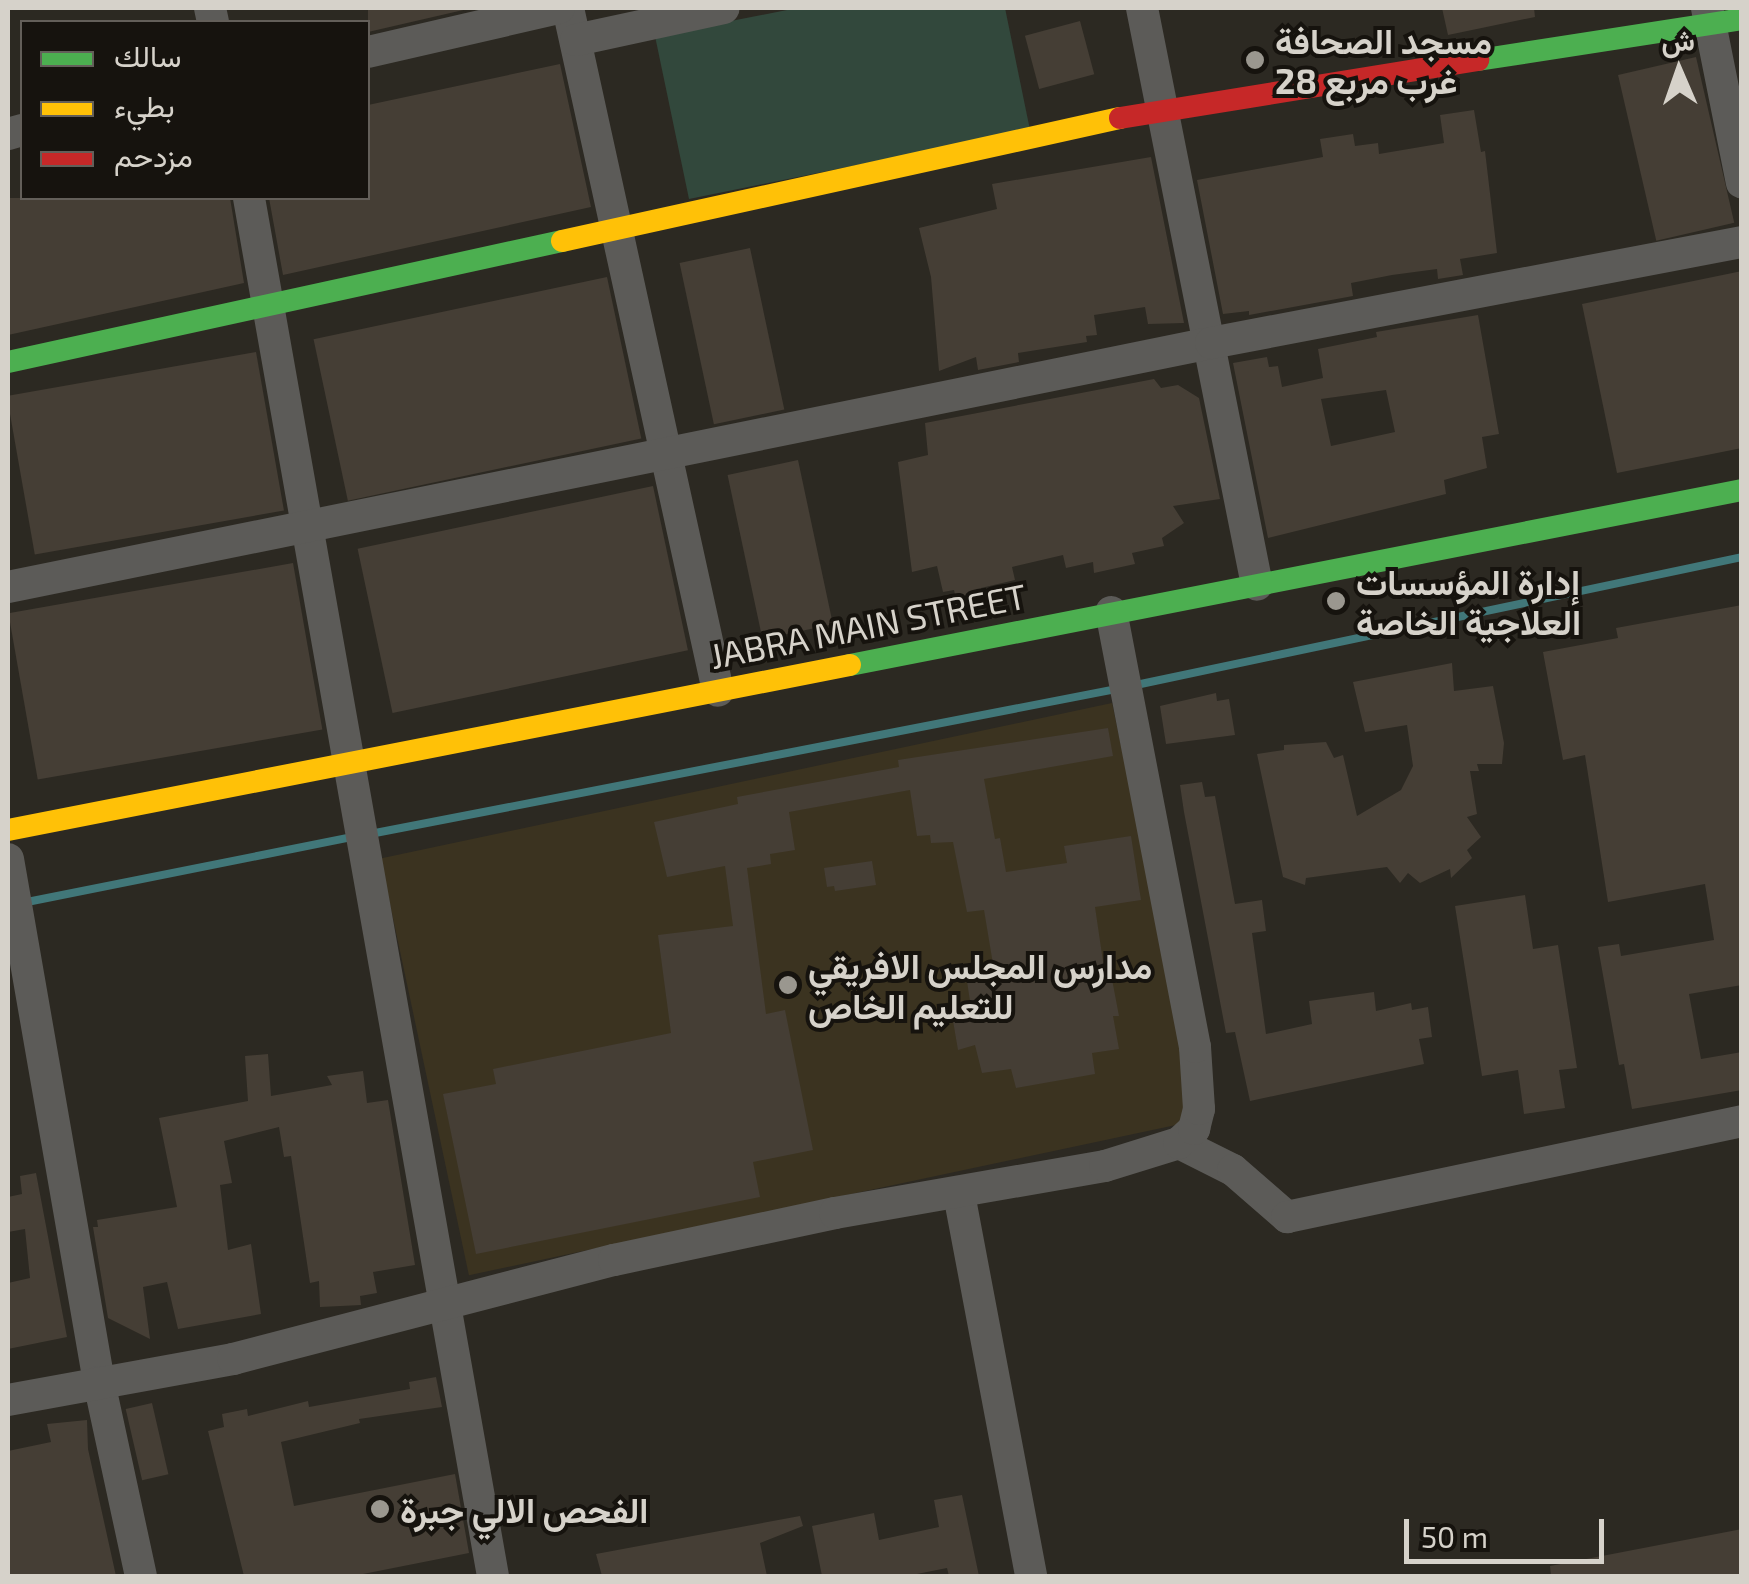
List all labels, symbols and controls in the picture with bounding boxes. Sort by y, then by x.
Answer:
place label: مسجد الصحافة غرب مربع 28 [1275,19,1492,101]
legend [20,20,370,200]
north arrow [1629,20,1729,120]
text: ش [1661,22,1695,58]
text: سالك [114,37,181,73]
marker: مسجد الصحافة غرب مربع 28 [1244,49,1266,71]
text: بطيء [114,87,175,123]
text: مزدحم [114,137,193,173]
place label: إدارة المؤسسات العلاجية الخاصة [1356,560,1581,642]
street label: JABRA MAIN STREET [706,574,1030,676]
marker: إدارة المؤسسات العلاجية الخاصة [1325,590,1347,612]
place label: مدارس المجلس الافريقي للتعليم الخاص [808,944,1152,1026]
marker: مدارس المجلس الافريقي للتعليم الخاص [777,974,799,996]
place label: الفحص الالي جبرة [400,1488,648,1530]
marker: الفحص الالي جبرة [369,1498,391,1520]
scale bar [1409,1499,1609,1561]
text: 50 m [1421,1518,1488,1554]

